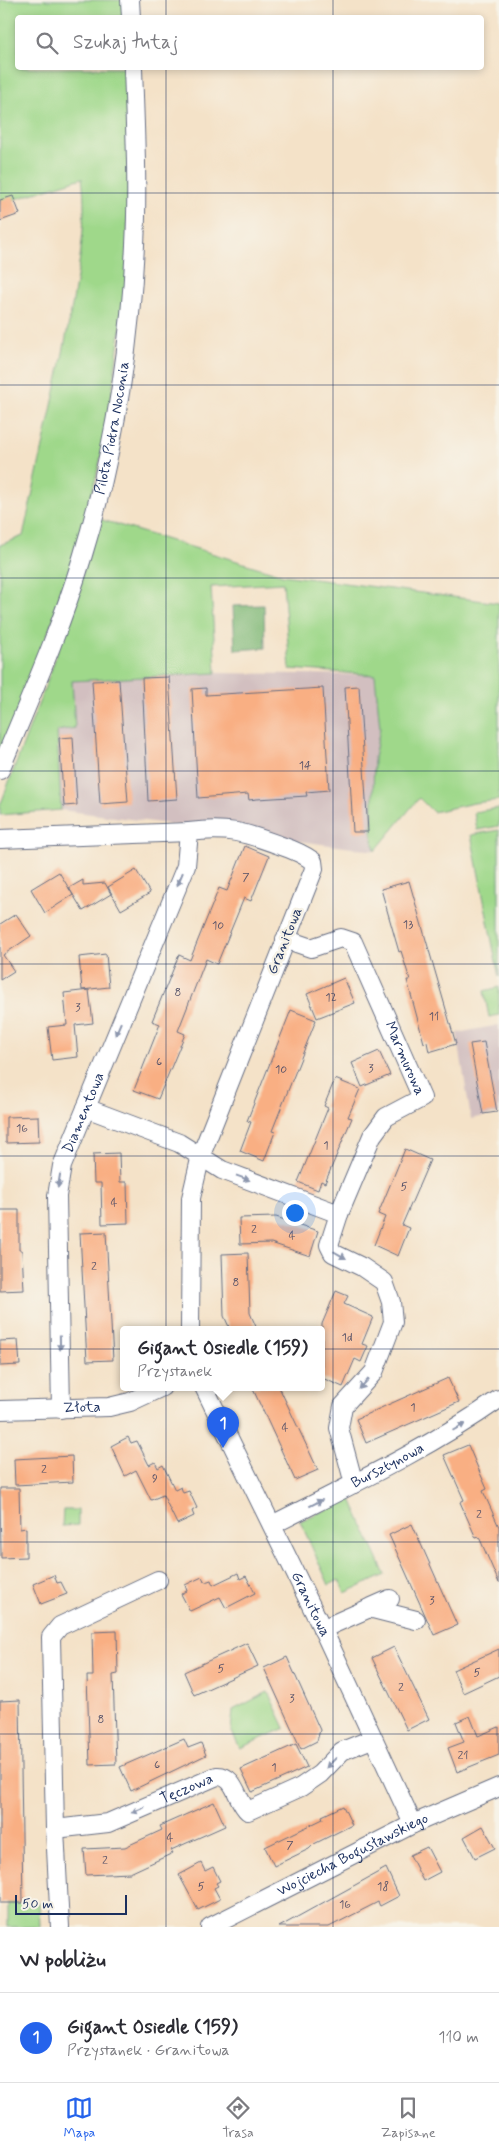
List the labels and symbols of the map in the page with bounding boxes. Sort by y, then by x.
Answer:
street label: Pilota Piotra Noconia [90,360,134,497]
house number: 14 [299,758,311,774]
house number: 7 [242,870,250,886]
one-way arrow [176,872,184,886]
street label: Granitowa [263,904,308,977]
house number: 13 [403,917,413,933]
house number: 10 [212,918,224,934]
house number: 8 [175,985,181,1001]
house number: 12 [325,990,337,1006]
house number: 3 [75,1000,81,1016]
house number: 11 [429,1009,439,1025]
street label: Marmurowa [379,1018,430,1099]
one-way arrow [114,1022,122,1037]
house number: 6 [156,1054,162,1070]
house number: 3 [368,1061,374,1077]
house number: 10 [275,1062,287,1078]
street label: Diamentowa [58,1069,110,1156]
house number: 16 [16,1121,28,1137]
house number: 1 [323,1138,329,1154]
one-way arrow [55,1173,63,1189]
one-way arrow [236,1175,251,1182]
house number: 5 [400,1179,408,1195]
house number: 4 [111,1195,118,1211]
your location [282,1200,308,1226]
house number: 2 [251,1222,257,1238]
house number: 4 [289,1228,296,1244]
one-way arrow [333,1251,346,1260]
house number: 2 [91,1259,97,1275]
house number: 8 [233,1275,239,1291]
house number: 1d [342,1330,352,1346]
one-way arrow [56,1335,64,1351]
one-way arrow [358,1378,370,1390]
street label: Złota [63,1397,101,1418]
house number: 1 [410,1400,416,1416]
pin: 1 [207,1407,239,1448]
house number: 4 [282,1420,289,1436]
one-way arrow [452,1422,465,1431]
street label: Bursztynowa [348,1438,428,1493]
house number: 2 [41,1462,47,1478]
house number: 9 [152,1471,158,1487]
one-way arrow [308,1499,323,1507]
house number: 2 [476,1507,482,1523]
street label: Granitowa [286,1568,335,1640]
house number: 3 [429,1593,435,1609]
house number: 5 [217,1661,225,1677]
house number: 5 [473,1665,481,1681]
house number: 2 [398,1680,404,1696]
house number: 3 [289,1691,295,1707]
house number: 8 [98,1712,104,1728]
house number: 21 [457,1748,469,1764]
house number: 6 [154,1757,160,1773]
one-way arrow [325,1757,337,1769]
house number: 1 [271,1760,277,1776]
street label: Tęczowa [157,1769,216,1809]
one-way arrow [130,1806,145,1814]
street label: Wojciecha Bogusławskiego [274,1809,431,1901]
house number: 4 [167,1830,174,1846]
house number: 7 [286,1838,294,1854]
house number: 2 [102,1853,108,1869]
house number: 5 [197,1879,205,1895]
house number: 18 [377,1879,389,1895]
scale bar [15,1892,128,1915]
house number: 16 [339,1897,351,1913]

